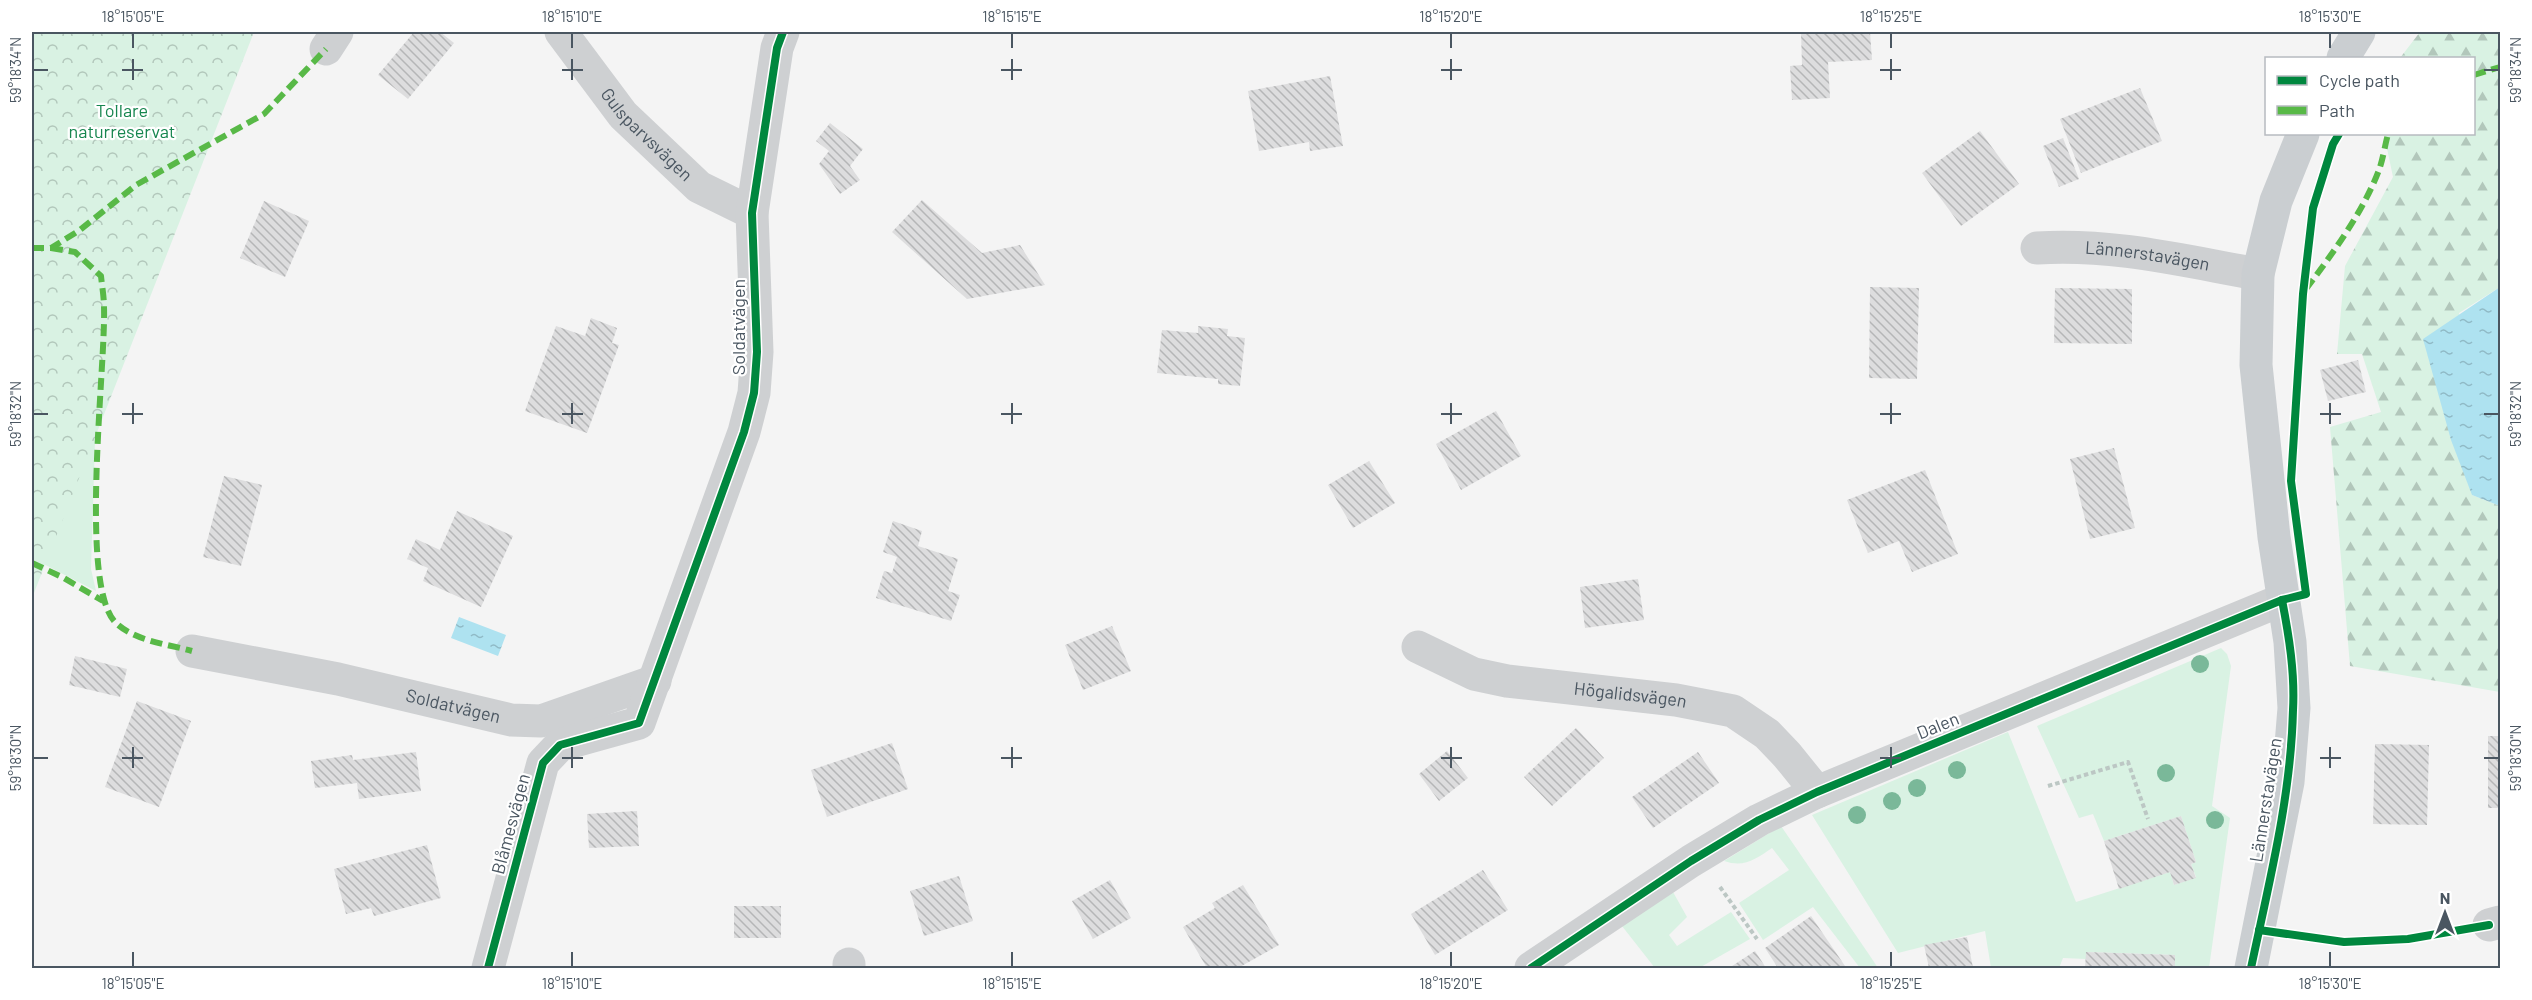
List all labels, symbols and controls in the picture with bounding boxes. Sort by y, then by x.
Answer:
text: 18°15'05"E [102,7,164,25]
text: 18°15'10"E [542,7,602,25]
text: 18°15'15"E [982,7,1042,25]
text: 18°15'20"E [1419,7,1483,25]
text: 18°15'25"E [1860,7,1922,25]
text: 18°15'30"E [2299,7,2361,25]
text: 59°18'34"N [6,37,24,103]
text: 59°18'34"N [2506,37,2524,103]
legend [2265,57,2475,135]
text: Cycle path [2319,69,2400,91]
street label: Gulsparvsvägen [597,83,698,185]
park label: Tollare naturreservat [69,99,175,142]
text: Path [2319,99,2355,121]
street label: Lännerstavägen [2085,236,2212,275]
street label: Soldatvägen [727,279,749,375]
text: 59°18'32"N [6,381,24,447]
text: 59°18'32"N [2506,381,2524,447]
street label: Högalidsvägen [1573,677,1689,712]
street label: Soldatvägen [404,683,503,727]
street label: Dalen [1913,707,1962,743]
text: 59°18'30"N [6,725,24,791]
text: 59°18'30"N [2506,725,2524,791]
street label: Lännerstavägen [2244,736,2286,864]
street label: Blåmesvägen [486,771,534,877]
north arrow [2415,883,2475,943]
text: N [2440,888,2450,907]
text: 18°15'05"E [102,974,164,992]
text: 18°15'10"E [542,974,602,992]
text: 18°15'15"E [982,974,1042,992]
text: 18°15'20"E [1419,974,1483,992]
text: 18°15'25"E [1860,974,1922,992]
text: 18°15'30"E [2299,974,2361,992]

